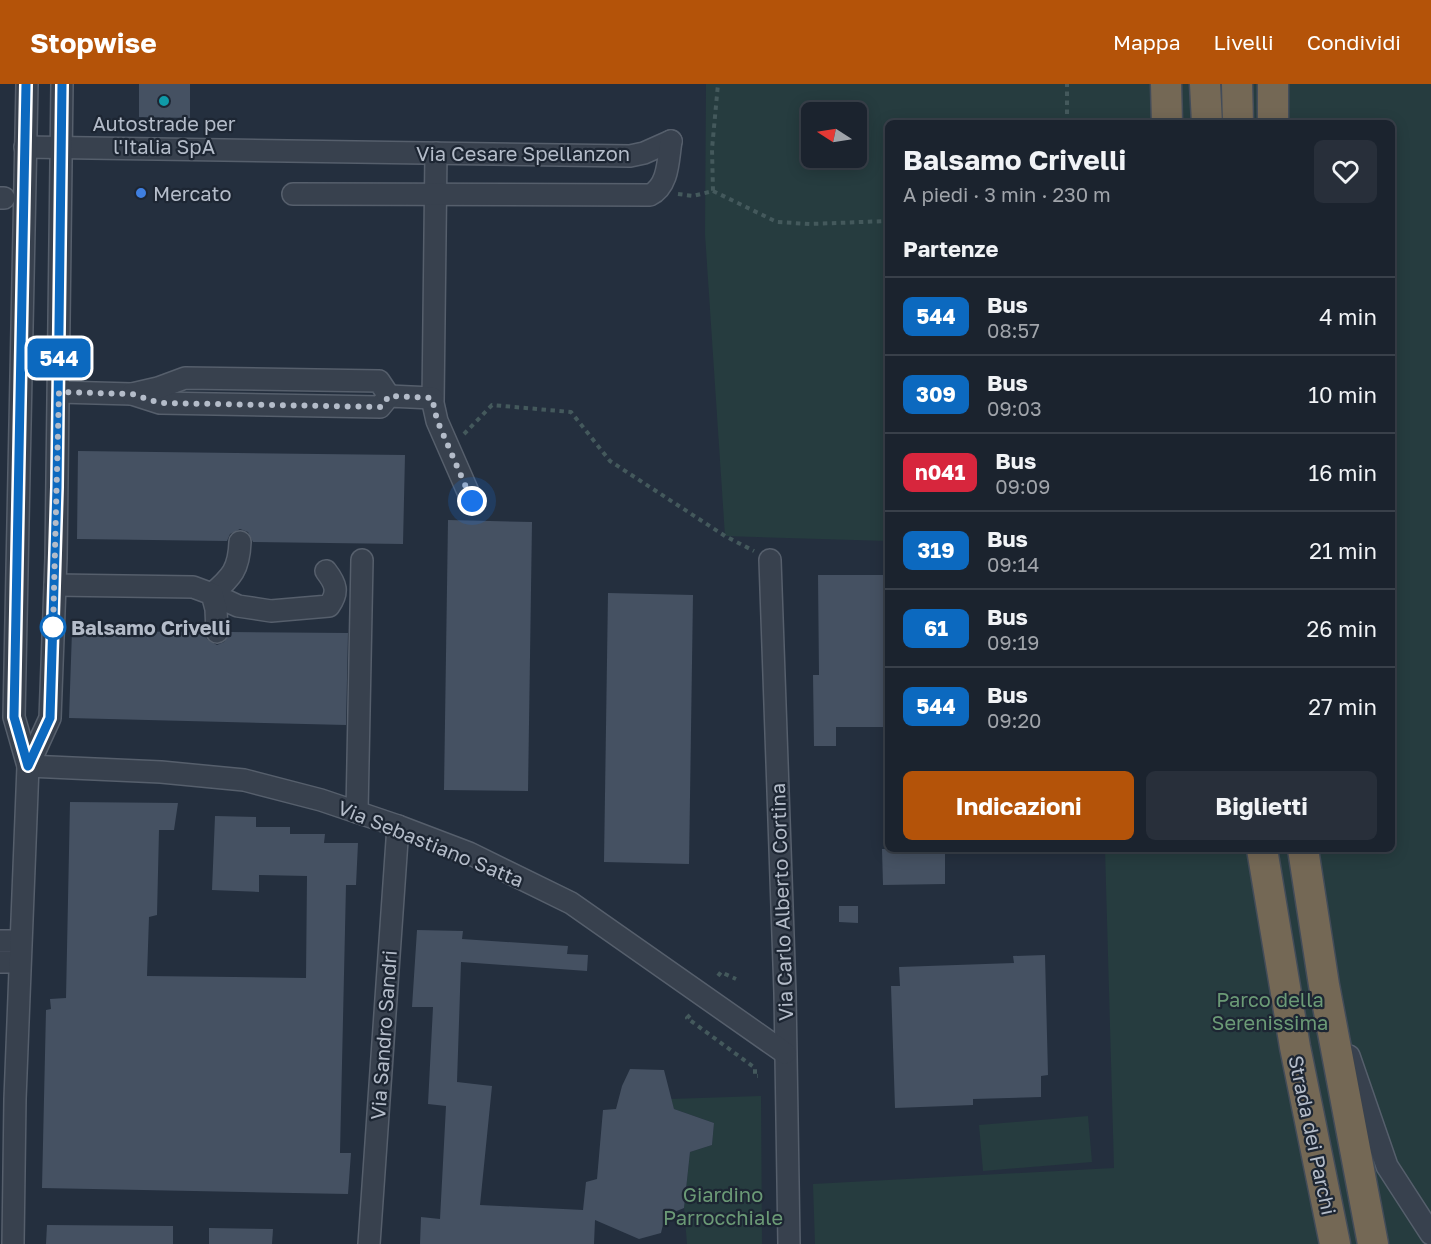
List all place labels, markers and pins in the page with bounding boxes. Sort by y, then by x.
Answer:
marker: Autostrade per l'Italia SpA [157,94,171,108]
place label: Autostrade per l'Italia SpA [92,111,236,158]
place label: Mercato [153,181,231,205]
marker: Mercato [134,186,148,200]
marker: Balsamo Crivelli [40,614,66,640]
place label: Balsamo Crivelli [71,615,230,639]

